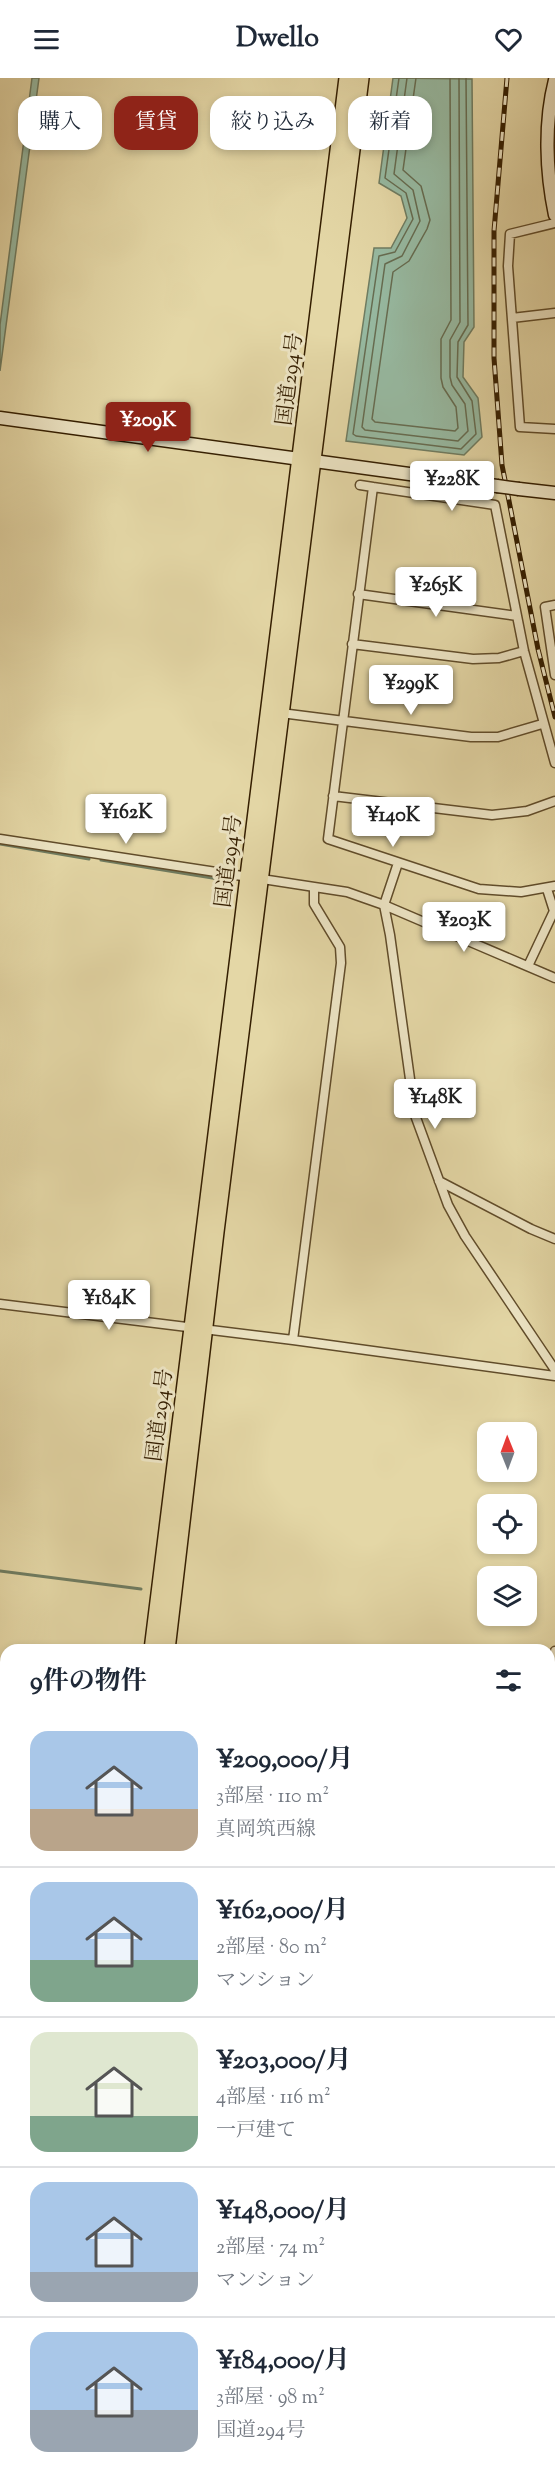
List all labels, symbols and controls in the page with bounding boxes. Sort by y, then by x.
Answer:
text: Dwello [236,20,319,59]
icon: menu [30,23,63,56]
icon: heart [492,23,525,56]
chip: 購入 [18,96,102,150]
chip: 賃貸 [114,96,198,150]
chip: 絞り込み [210,96,336,150]
chip: 新着 [348,96,432,150]
street label: 国道294号 [270,331,312,428]
pin: ¥209K [106,402,190,453]
text: ¥209K [120,407,176,436]
pin: ¥228K [410,461,494,512]
text: ¥228K [424,466,480,495]
pin: ¥265K [394,567,478,618]
text: ¥265K [409,572,463,601]
pin: ¥299K [369,665,453,716]
text: ¥299K [383,670,439,699]
pin: ¥162K [84,794,168,845]
pin: ¥140K [351,797,435,848]
text: ¥162K [99,799,153,828]
text: ¥140K [366,802,420,831]
street label: 国道294号 [209,813,251,910]
pin: ¥203K [422,902,506,953]
text: ¥203K [436,907,492,936]
pin: ¥148K [393,1079,477,1130]
text: ¥148K [408,1084,462,1113]
pin: ¥184K [67,1280,151,1331]
text: ¥184K [82,1285,136,1314]
street label: 国道294号 [140,1367,182,1464]
north arrow [477,1422,537,1482]
map controls [477,1422,537,1626]
button: locate [477,1494,537,1554]
button: layers [477,1566,537,1626]
text: 9件の物件 [30,1664,147,1701]
icon: filters [492,1664,525,1697]
text: ¥209,000/月 [216,1742,354,1779]
icon: home [78,1755,150,1827]
text: 3部屋 · 110 m² [216,1783,329,1812]
text: 真岡筑西線 [216,1816,316,1845]
text: ¥162,000/月 [216,1893,349,1930]
icon: home [78,1906,150,1978]
text: 2部屋 · 80 m² [216,1934,327,1963]
text: マンション [216,1967,315,1996]
text: ¥203,000/月 [216,2043,351,2080]
icon: home [78,2056,150,2128]
text: 4部屋 · 116 m² [216,2084,331,2113]
text: 一戸建て [216,2117,296,2146]
text: ¥148,000/月 [216,2193,350,2230]
icon: home [78,2206,150,2278]
text: 2部屋 · 74 m² [216,2234,325,2263]
text: マンション [216,2267,315,2296]
text: ¥184,000/月 [216,2343,350,2380]
icon: home [78,2356,150,2428]
text: 3部屋 · 98 m² [216,2384,325,2413]
text: 国道294号 [216,2417,305,2446]

